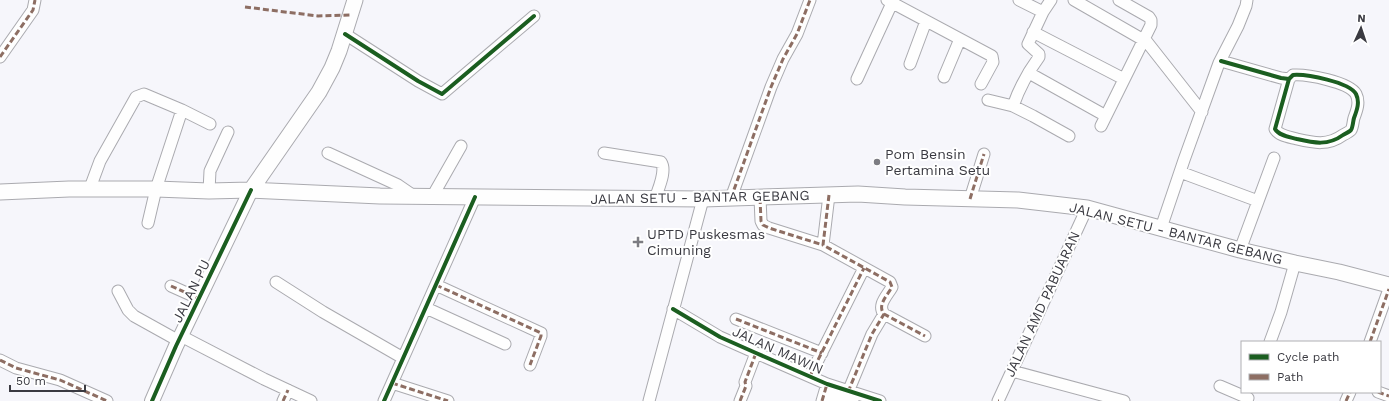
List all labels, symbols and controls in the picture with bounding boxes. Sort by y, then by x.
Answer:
north arrow [1341,8,1381,48]
text: N [1357,12,1366,25]
place label: Pom Bensin Pertamina Setu [885,146,990,178]
marker: Pom Bensin Pertamina Setu [872,157,882,167]
street label: JALAN SETU - BANTAR GEBANG [590,187,810,207]
street label: JALAN SETU - BANTAR GEBANG [1068,199,1284,267]
place label: UPTD Puskesmas Cimuning [647,226,765,258]
street label: JALAN AMD PABUARAN [1001,229,1083,379]
marker: UPTD Puskesmas Cimuning [632,236,644,248]
street label: JALAN PU [169,257,213,325]
street label: JALAN MAWIN [730,323,826,377]
legend [1241,341,1381,393]
text: Cycle path [1277,350,1339,364]
scale bar [10,367,85,393]
text: Path [1277,370,1303,384]
text: 50 m [16,374,46,388]

